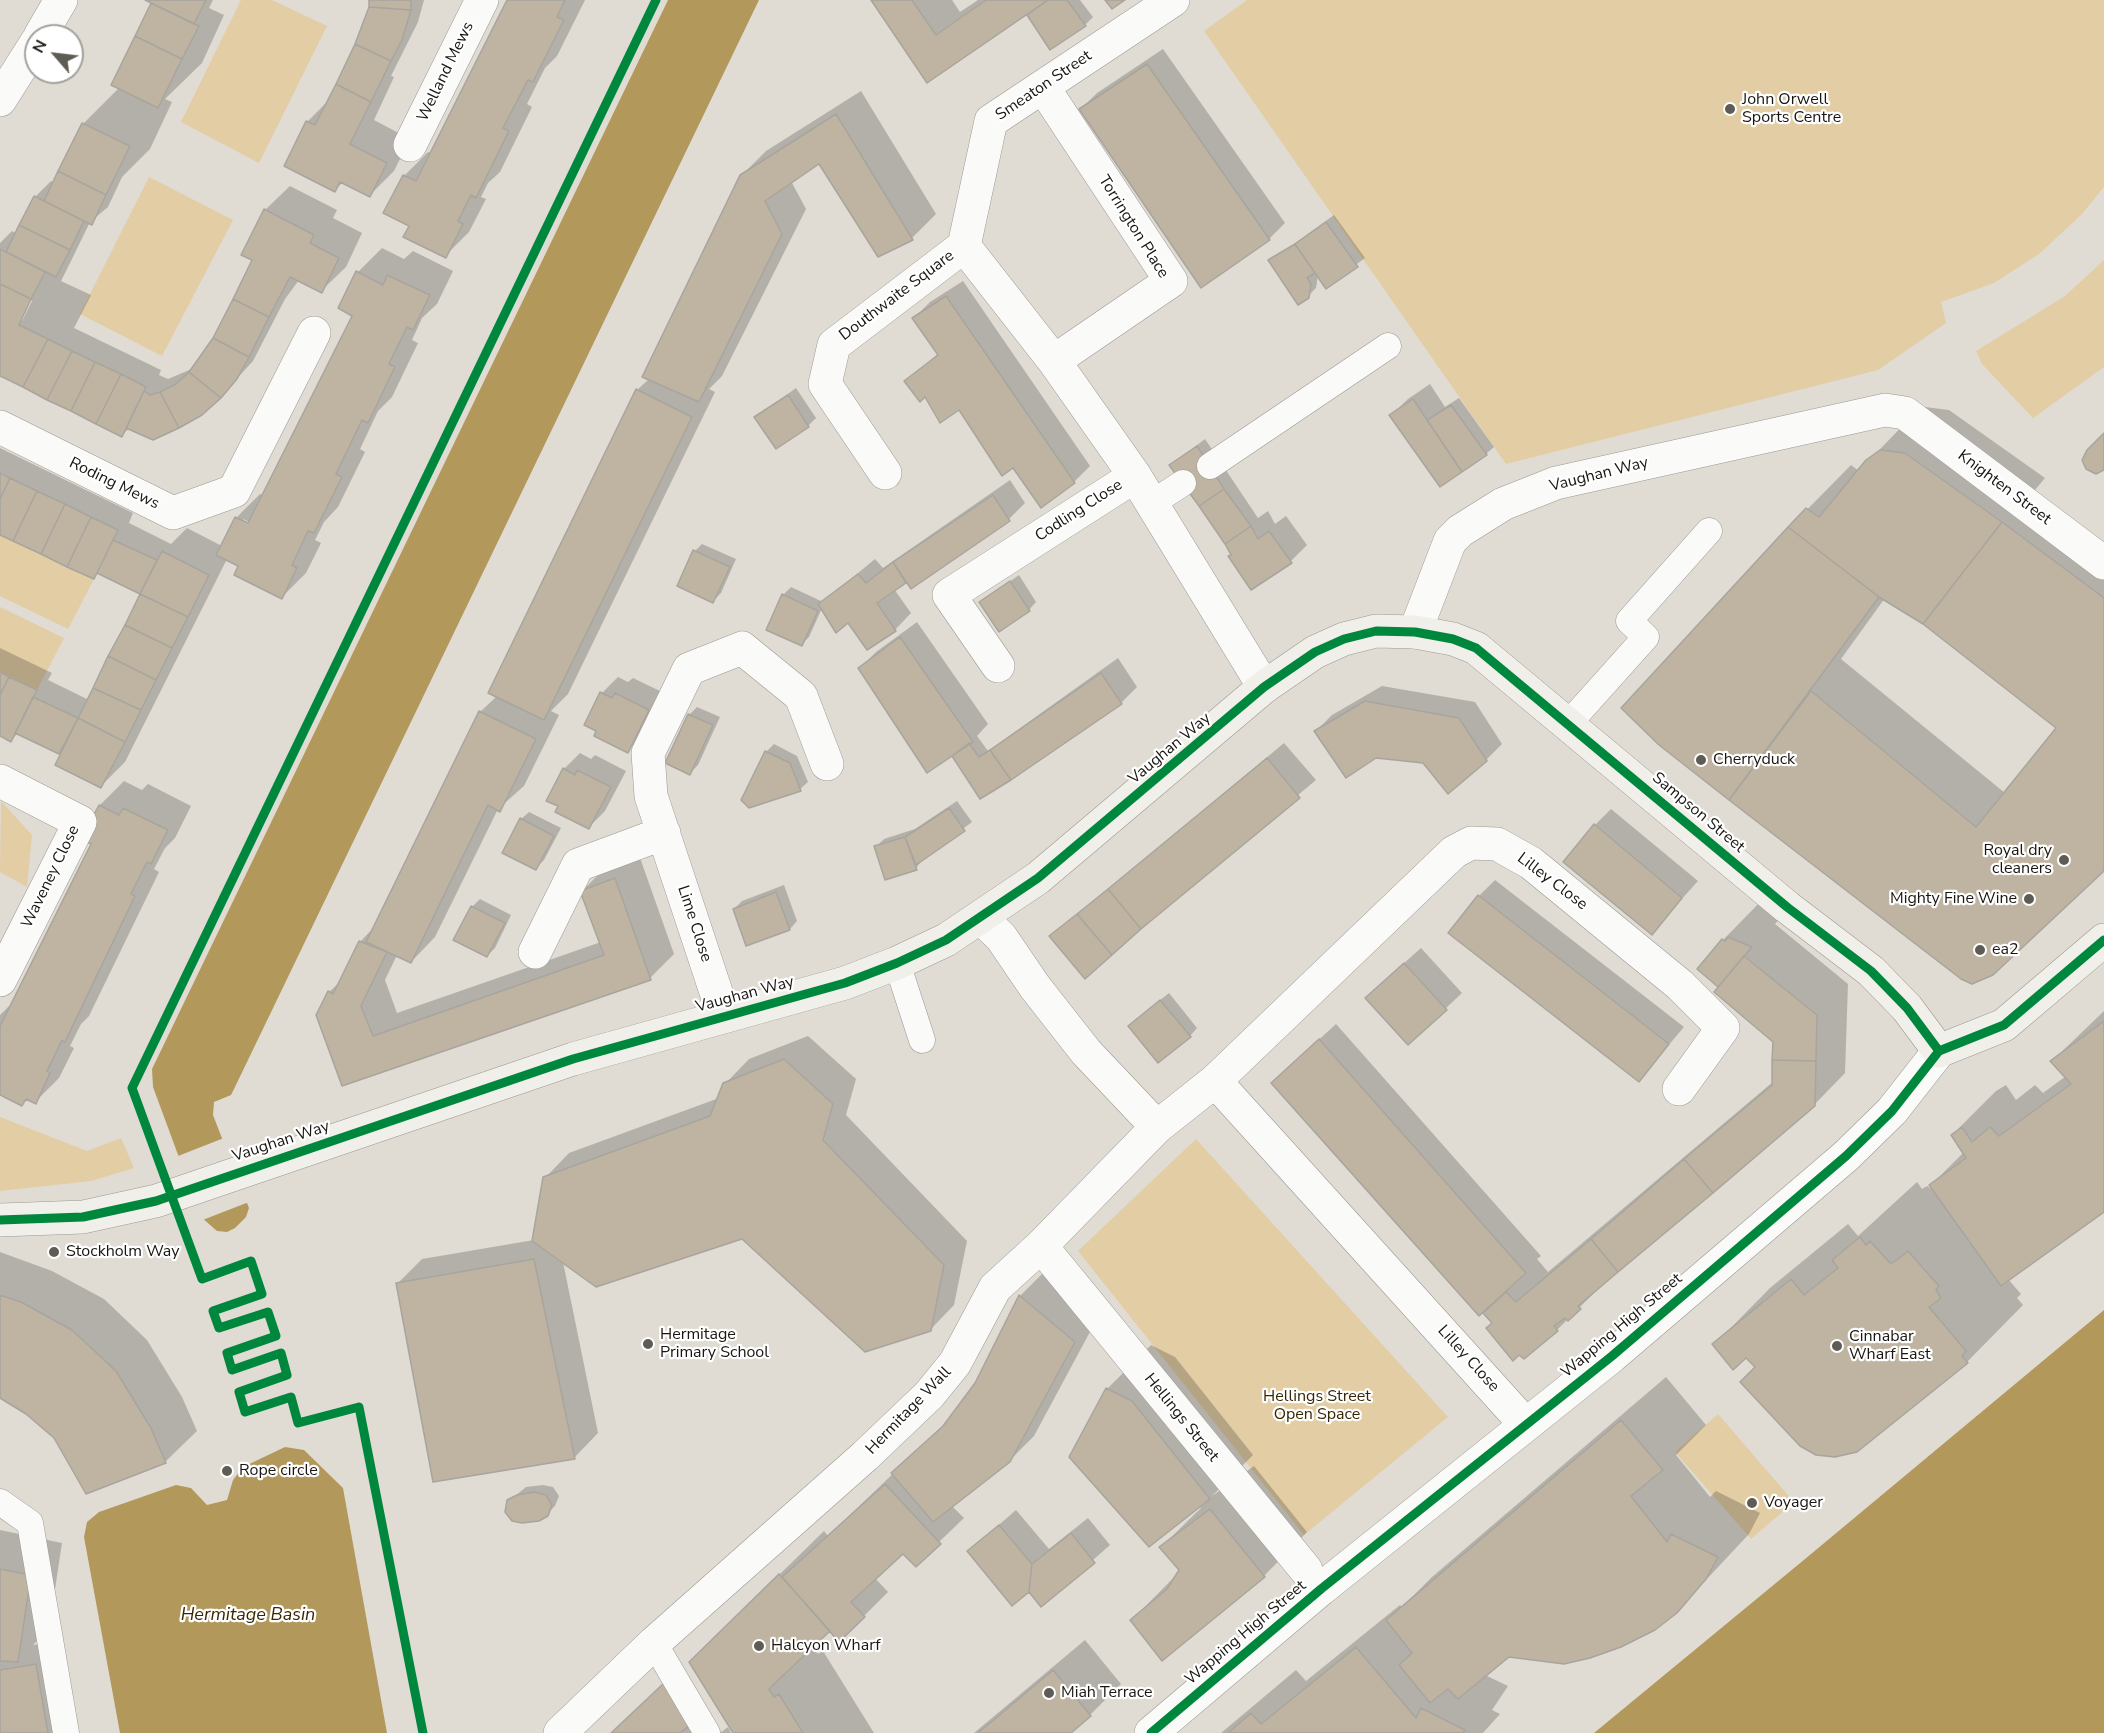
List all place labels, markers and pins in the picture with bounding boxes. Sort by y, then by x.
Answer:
place label: John Orwell Sports Centre [1742,90,1841,128]
marker: John Orwell Sports Centre [1723,102,1737,116]
place label: Cherryduck [1713,750,1795,770]
marker: Cherryduck [1694,753,1708,767]
place label: Royal dry cleaners [1984,841,2052,879]
marker: Royal dry cleaners [2057,853,2071,867]
place label: Mighty Fine Wine [1890,889,2017,909]
marker: Mighty Fine Wine [2022,892,2036,906]
place label: ea2 [1992,940,2019,960]
marker: ea2 [1973,943,1987,957]
place label: Stockholm Way [66,1242,179,1262]
marker: Stockholm Way [47,1245,61,1259]
place label: Hermitage Primary School [660,1325,769,1363]
place label: Cinnabar Wharf East [1849,1327,1931,1365]
marker: Hermitage Primary School [641,1337,655,1351]
marker: Cinnabar Wharf East [1830,1339,1844,1353]
place label: Rope circle [239,1461,318,1481]
marker: Rope circle [220,1464,234,1478]
place label: Voyager [1764,1493,1823,1513]
marker: Voyager [1745,1496,1759,1510]
place label: Halcyon Wharf [771,1636,881,1656]
marker: Halcyon Wharf [752,1639,766,1653]
place label: Miah Terrace [1061,1683,1153,1703]
marker: Miah Terrace [1042,1686,1056,1700]

